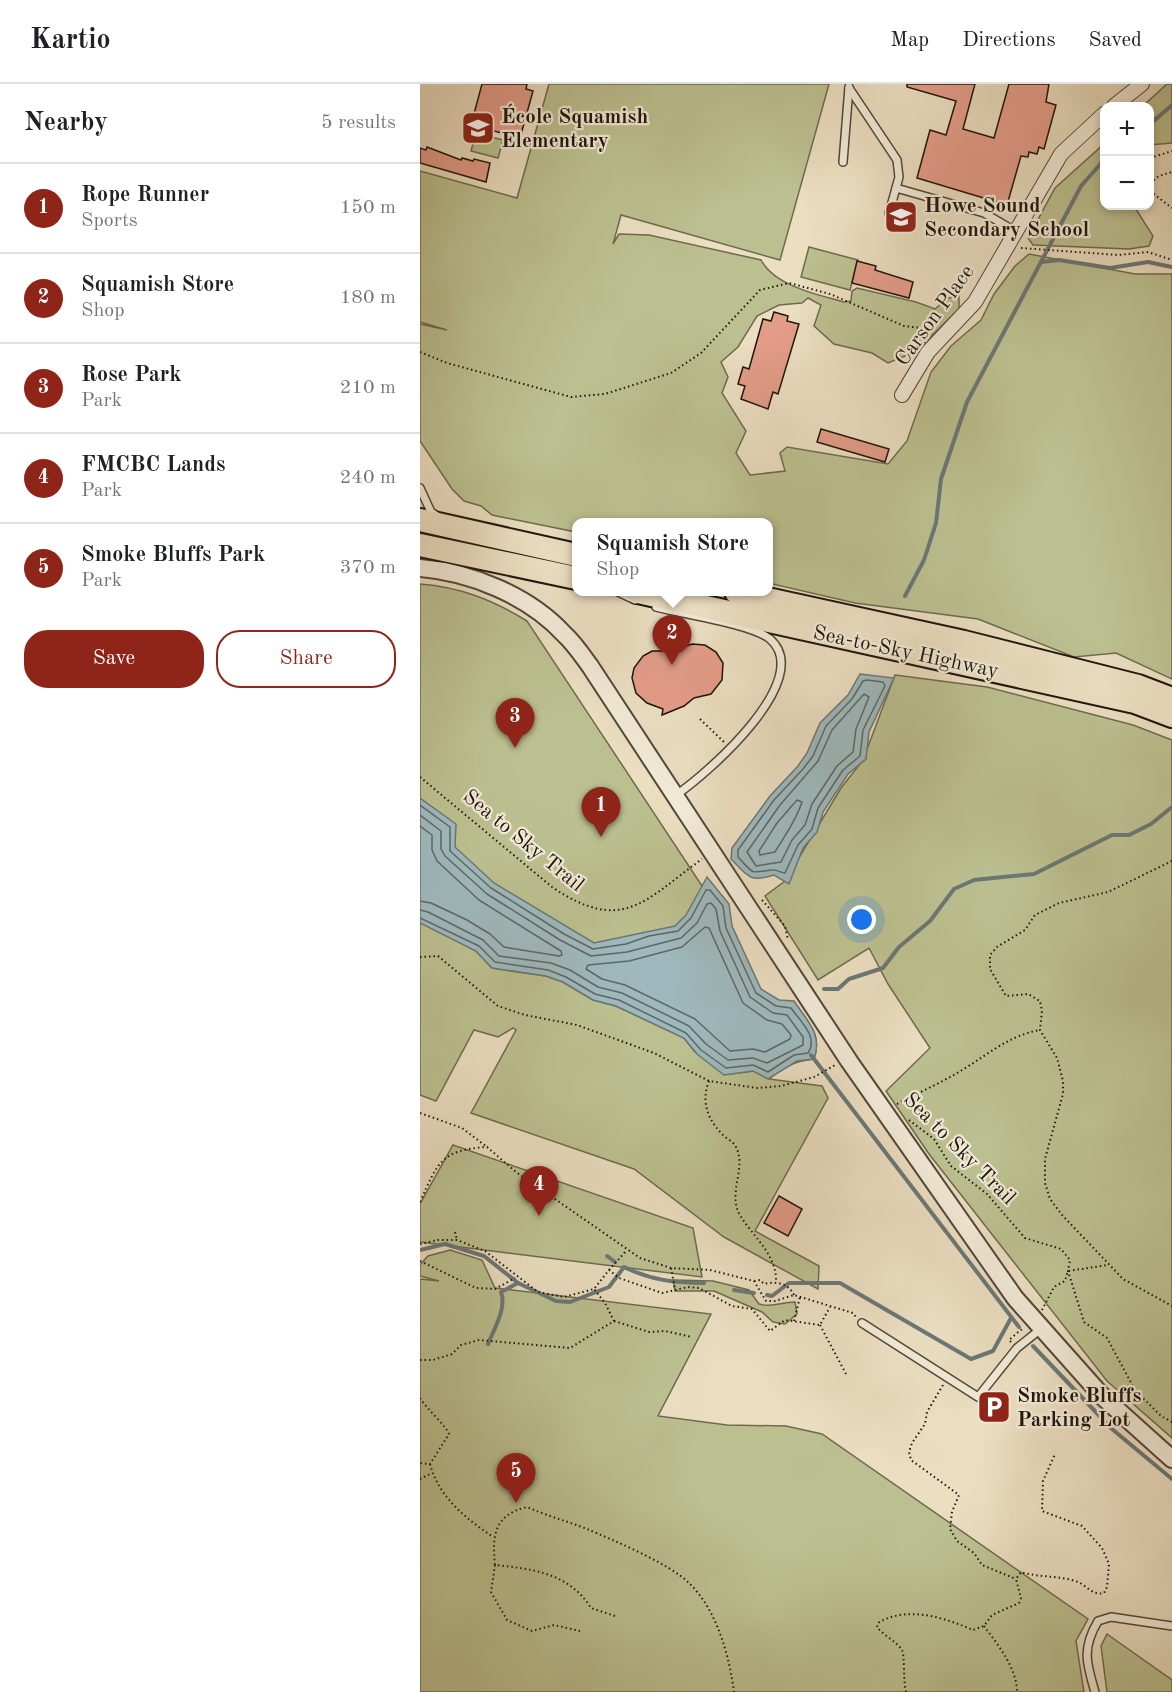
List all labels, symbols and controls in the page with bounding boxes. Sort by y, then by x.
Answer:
text: Kartio [30,27,111,55]
text: Map [890,30,929,51]
text: Directions [962,30,1056,51]
text: Saved [1089,30,1142,51]
map controls [1100,102,1154,210]
button: + [1100,102,1154,156]
place label: École Squamish Elementary [501,103,648,152]
text: Nearby [24,110,108,136]
school or university icon: École Squamish Elementary [460,110,496,146]
text: 5 results [321,113,396,133]
button: − [1100,156,1154,210]
text: Rope Runner [81,184,209,206]
place label: Howe Sound Secondary School [924,196,1089,241]
text: 1 [38,198,49,218]
text: 150 m [340,198,396,218]
school or university icon: Howe Sound Secondary School [883,199,919,235]
text: Sports [81,211,138,231]
street label: Carson Place [892,262,979,370]
text: Squamish Store [81,274,234,296]
text: 2 [38,288,49,308]
text: 180 m [340,288,396,308]
text: Shop [81,301,125,321]
text: Rose Park [81,364,182,386]
text: 3 [38,378,49,398]
text: 210 m [340,378,396,398]
text: Park [81,391,122,411]
text: FMCBC Lands [81,454,226,476]
text: 4 [38,468,49,488]
text: 240 m [340,468,396,488]
text: Park [81,481,122,501]
popup [572,518,773,596]
text: Squamish Store [596,533,749,555]
text: Smoke Bluffs Park [81,544,265,566]
text: 5 [38,558,49,578]
text: 370 m [340,558,396,578]
text: Shop [596,560,639,580]
text: Park [81,571,122,591]
pin: 2 [652,616,692,665]
street label: Sea-to-Sky Highway [811,623,1000,682]
button: Save [24,630,204,688]
button: Share [216,630,396,688]
pin: 3 [496,698,535,748]
street label: Sea to Sky Trail [459,786,588,896]
pin: 1 [582,788,621,837]
your location [847,905,876,934]
street label: Sea to Sky Trail [899,1089,1019,1209]
pin: 4 [520,1166,558,1216]
place label: Smoke Bluffs Parking Lot [1017,1386,1142,1431]
parking icon: Smoke Bluffs Parking Lot [976,1389,1012,1425]
pin: 5 [496,1454,536,1503]

